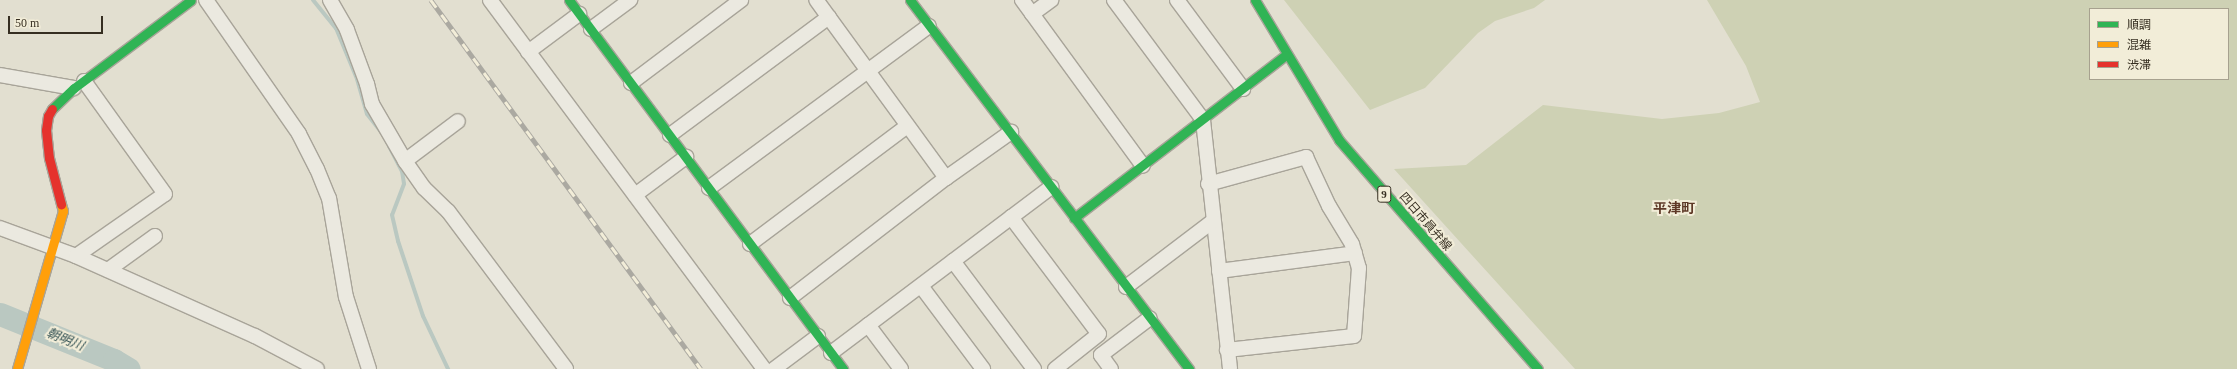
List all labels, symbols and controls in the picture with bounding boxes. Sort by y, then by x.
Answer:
scale bar [10,8,105,34]
legend [2089,8,2229,80]
text: 50 m [15,16,39,30]
text: 順調 [2127,18,2151,32]
text: 混雑 [2127,38,2151,52]
text: 渋滞 [2127,58,2151,72]
road number: 9 [1377,185,1391,203]
street label: 四日市員弁線 [1396,190,1454,254]
district label: 平津町 [1653,201,1695,217]
water label: 朝明川 [44,325,86,355]

